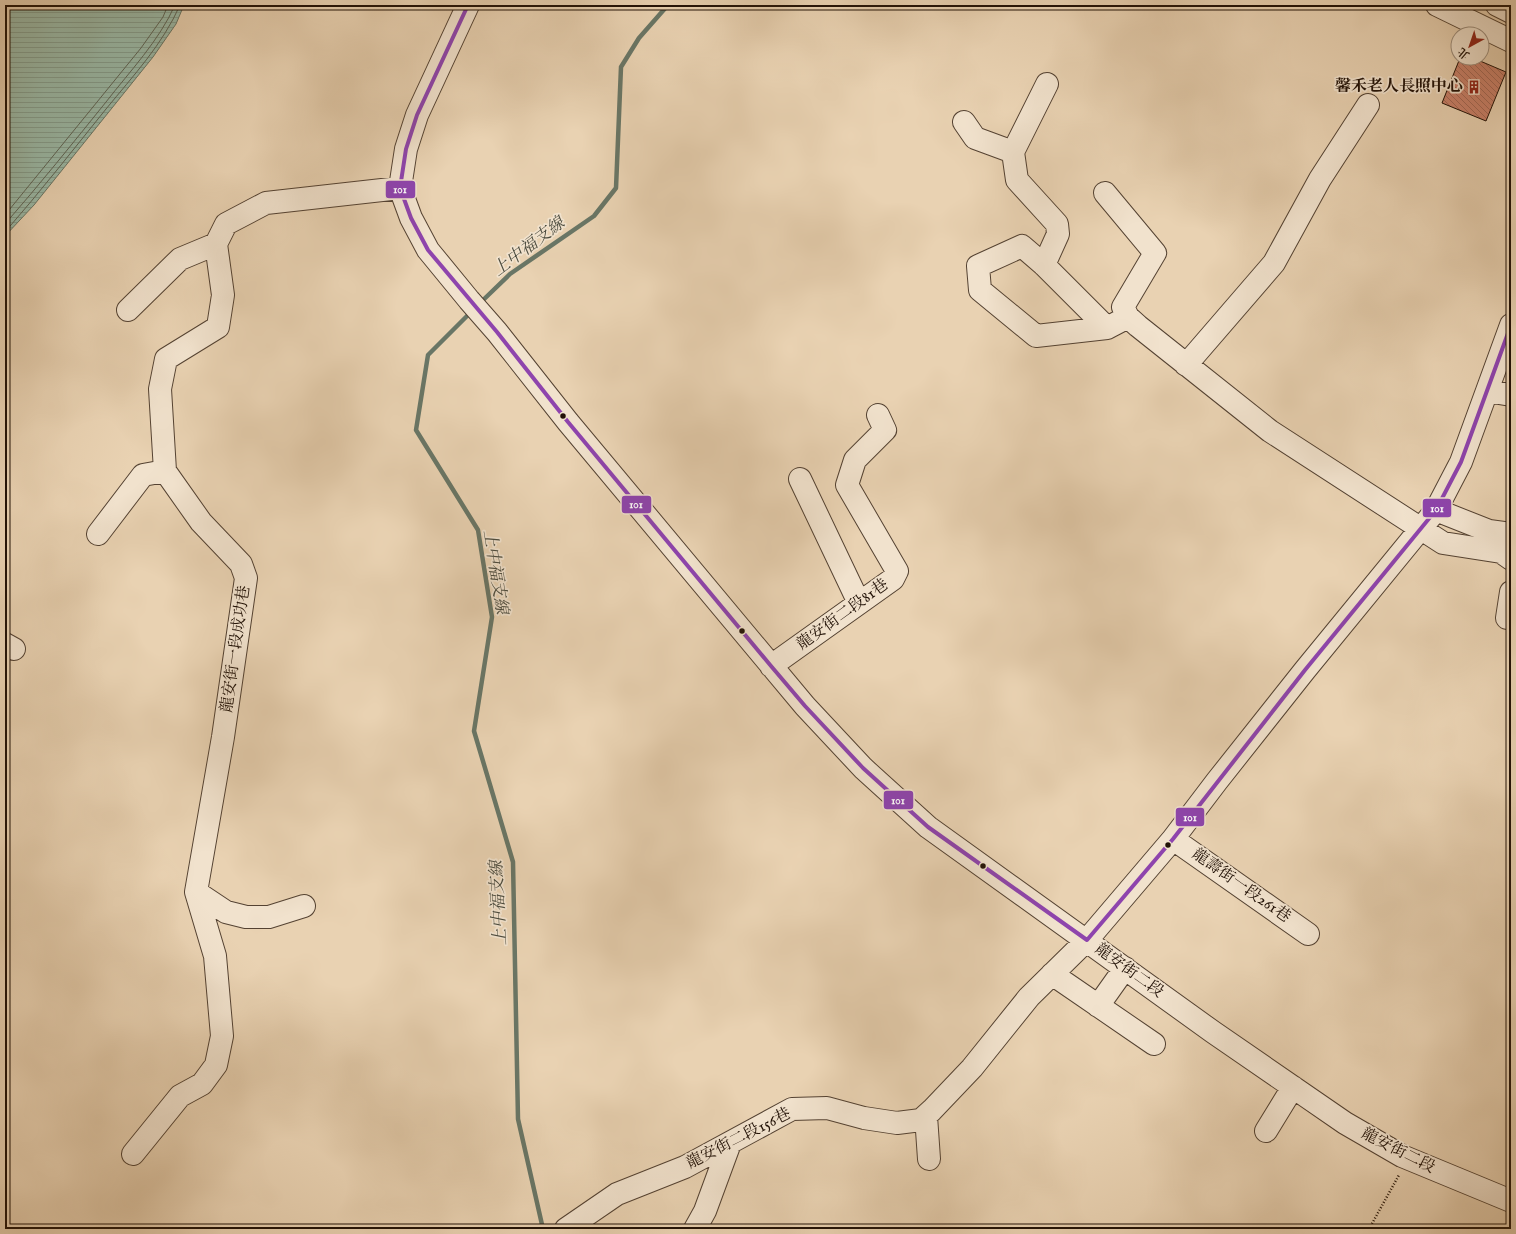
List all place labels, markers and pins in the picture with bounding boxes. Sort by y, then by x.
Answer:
place label: 馨禾老人長照中心 [1335,77,1463,97]
building icon: 馨禾老人長照中心 [1466,79,1482,95]
unlabelled marker [558,411,568,421]
unlabelled marker [737,626,747,636]
unlabelled marker [1163,840,1173,850]
unlabelled marker [978,861,988,871]

